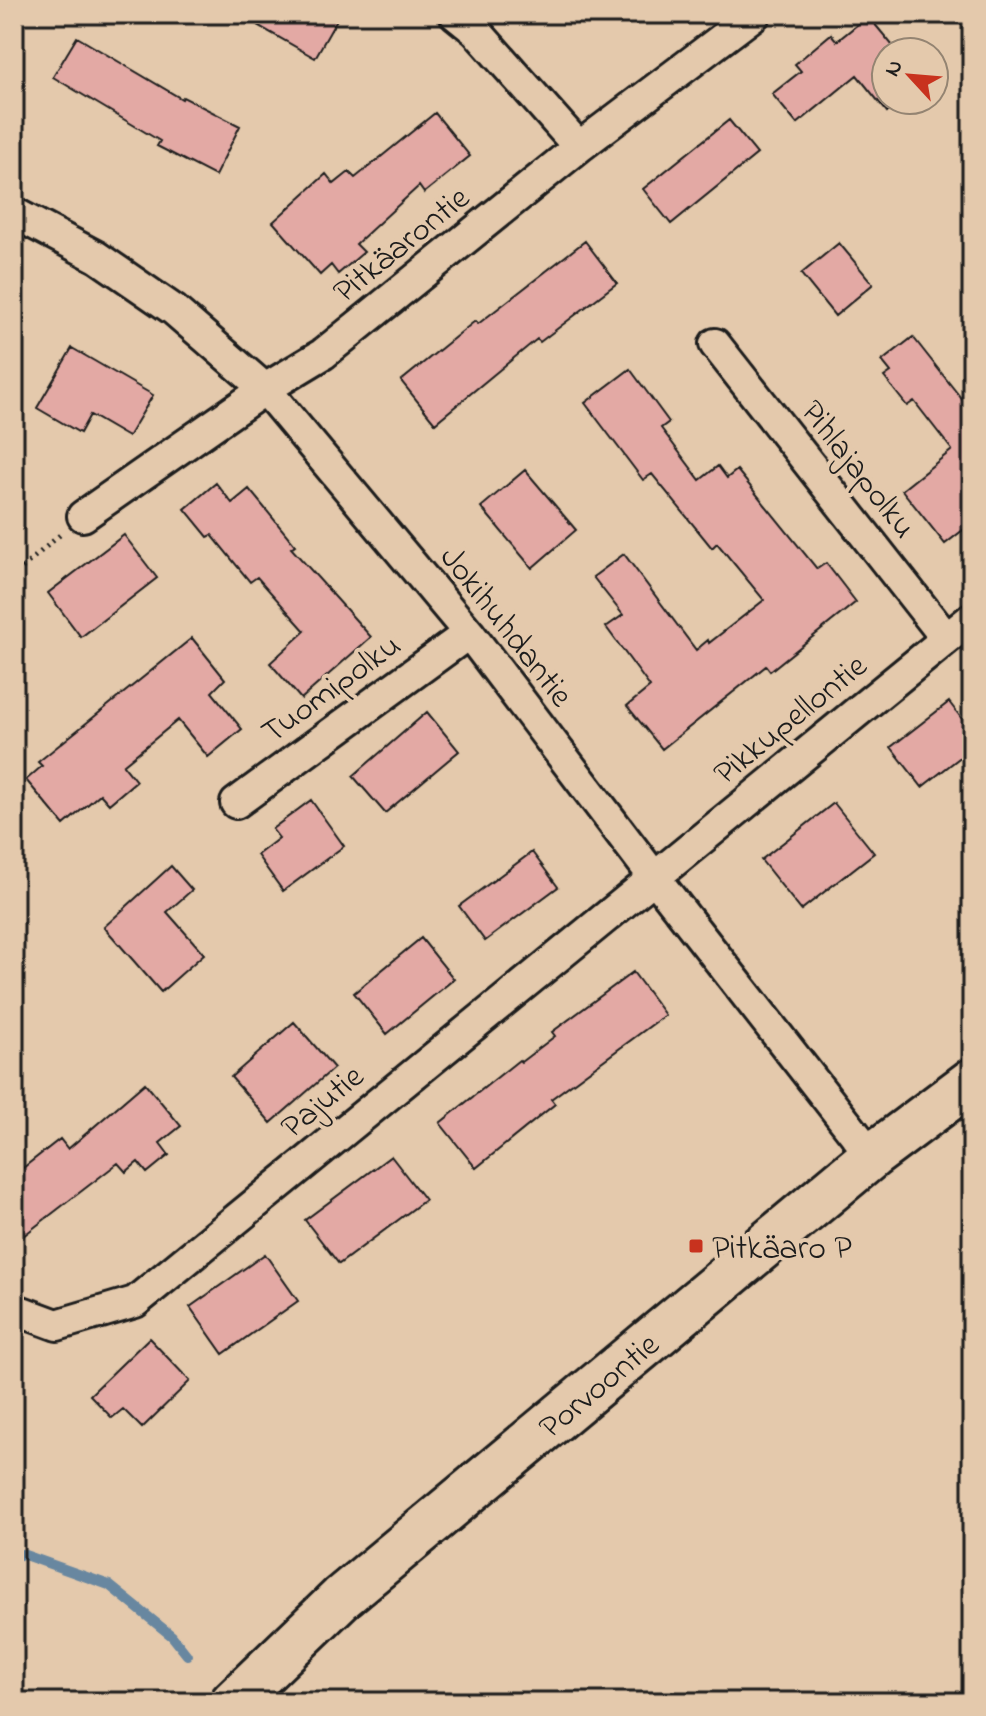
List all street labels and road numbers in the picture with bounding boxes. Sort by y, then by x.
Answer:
street label: Pitkäarontie [323,175,482,317]
street label: Pihlajapolku [787,390,927,551]
street label: Jokihuhdantie [426,536,584,719]
street label: Tuomipolku [252,622,413,758]
street label: Pikkupellontie [704,643,880,799]
street label: Pajutie [271,1053,377,1152]
street label: Porvoontie [529,1322,672,1453]

